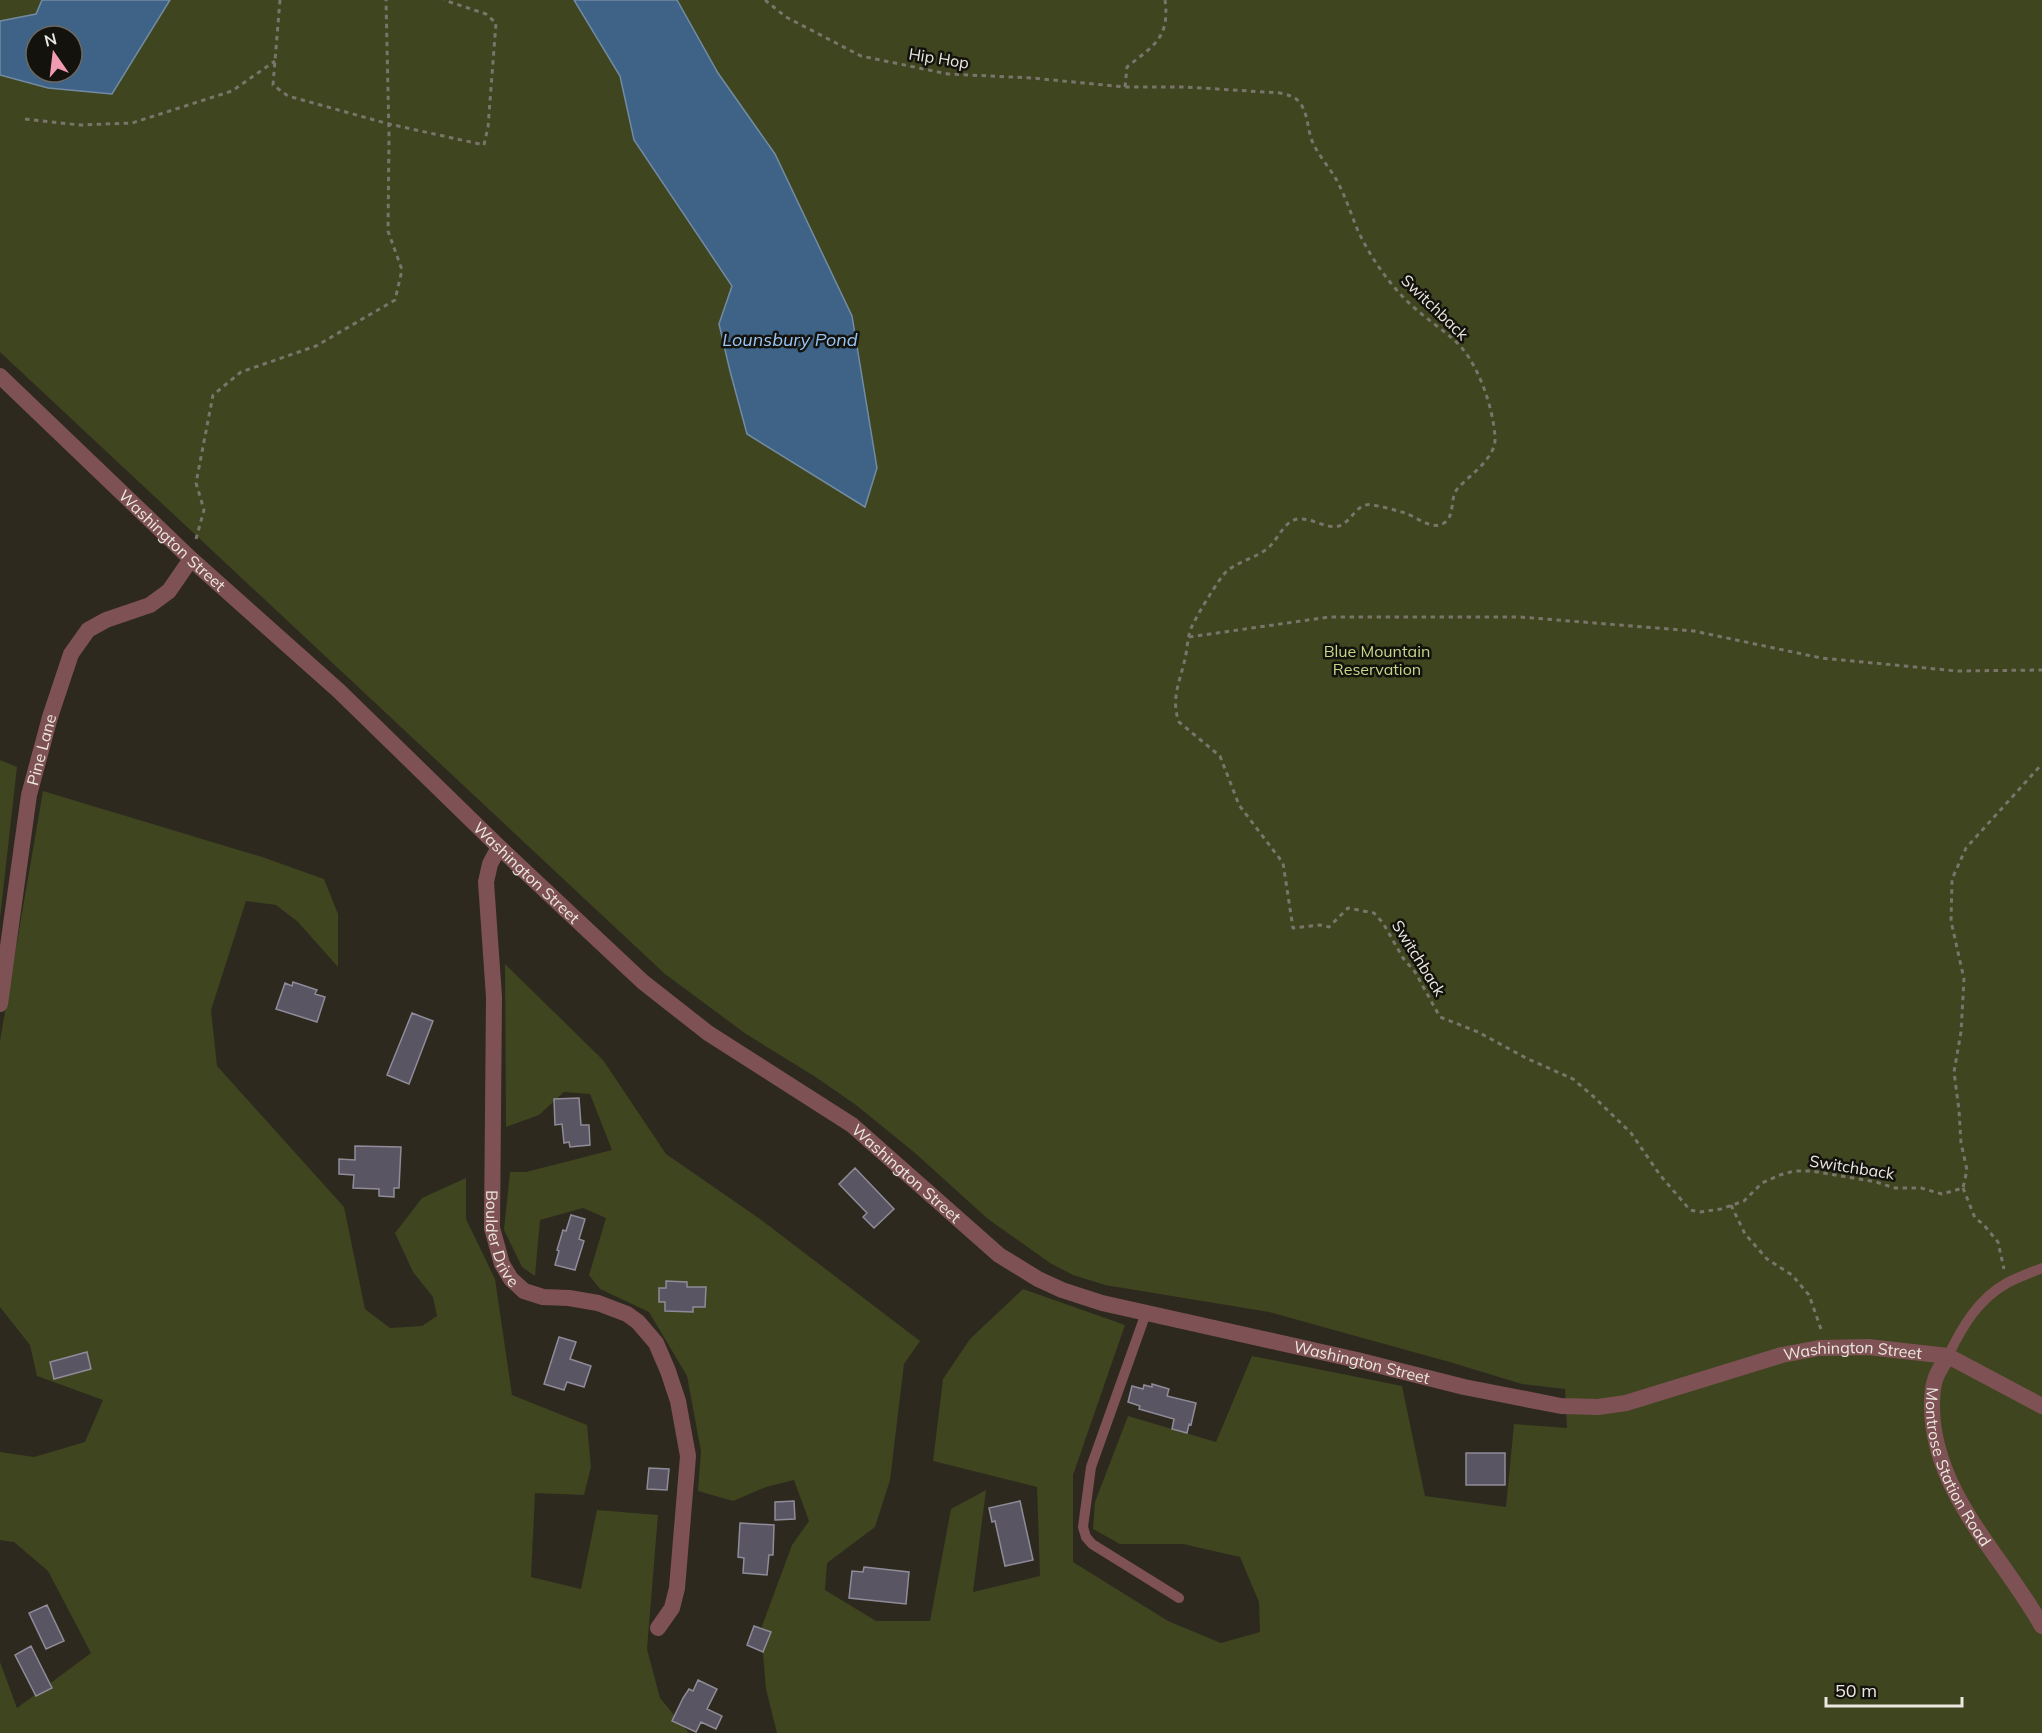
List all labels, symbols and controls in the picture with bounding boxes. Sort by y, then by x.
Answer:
north arrow [24,24,84,84]
text: N [42,28,59,51]
street label: Hip Hop [907,43,971,73]
street label: Switchback [1397,270,1473,345]
water label: Lounsbury Pond [722,328,858,351]
street label: Washington Street [115,485,230,595]
park label: Blue Mountain Reservation [1324,641,1430,679]
street label: Pine Lane [22,712,60,787]
street label: Washington Street [469,818,584,928]
street label: Switchback [1388,916,1451,1000]
street label: Washington Street [848,1120,966,1227]
street label: Switchback [1808,1150,1897,1184]
street label: Boulder Drive [482,1190,523,1291]
street label: Washington Street [1292,1336,1432,1388]
street label: Washington Street [1782,1337,1923,1365]
street label: Montrose Station Road [1922,1387,1996,1550]
scale bar [1826,1670,1962,1708]
text: 50 m [1835,1679,1877,1702]

